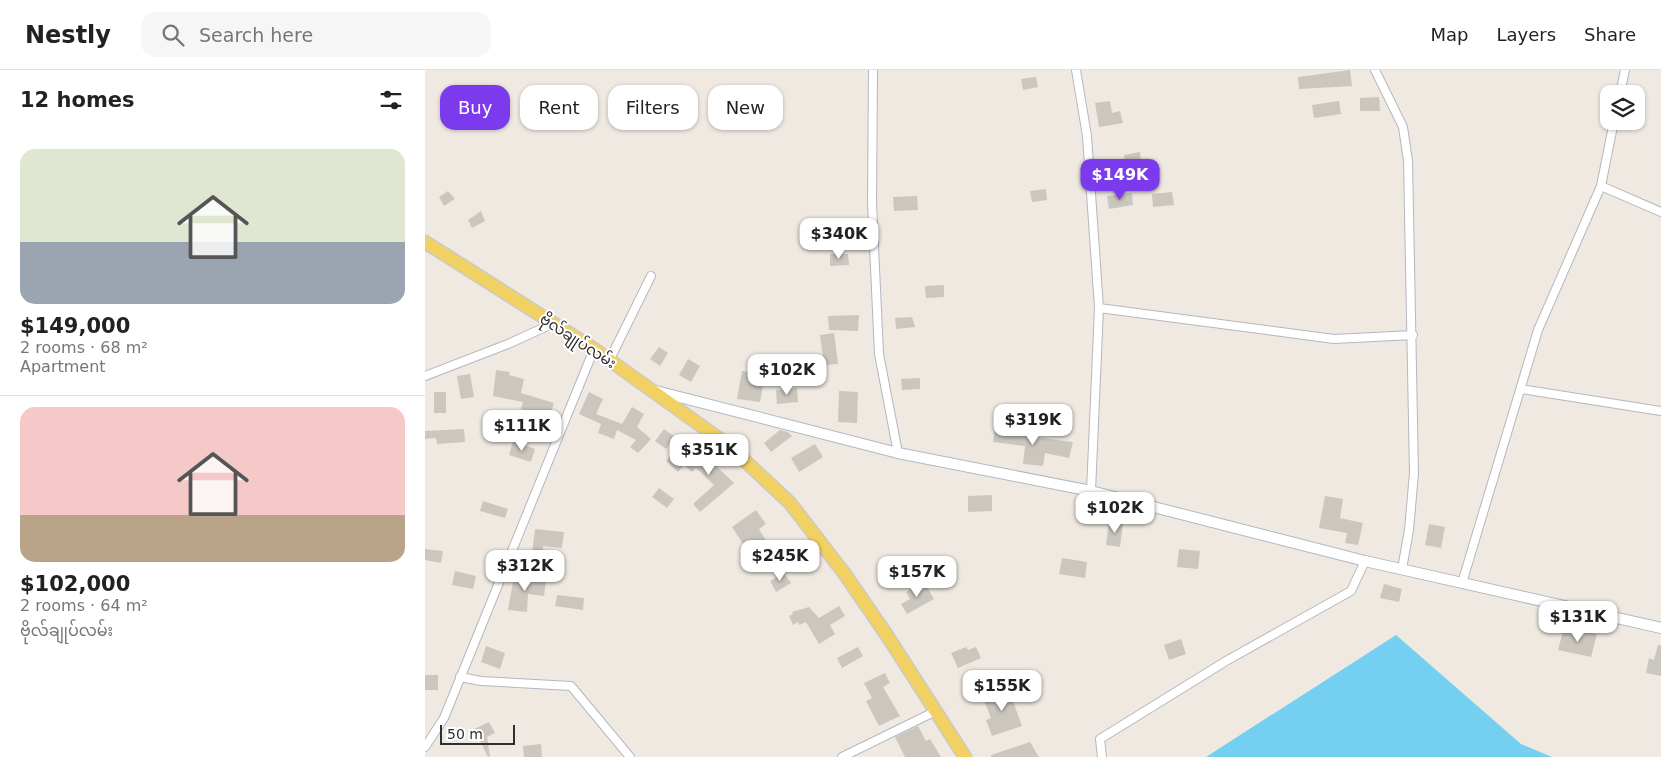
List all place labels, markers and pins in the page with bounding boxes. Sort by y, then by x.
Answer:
pin: $149K [1085,158,1155,201]
pin: $340K [804,218,874,260]
pin: $102K [752,354,822,396]
pin: $319K [998,404,1068,446]
pin: $111K [487,410,557,452]
pin: $351K [674,434,744,476]
pin: $102K [1080,492,1150,534]
pin: $245K [745,540,815,582]
pin: $312K [490,550,560,592]
pin: $157K [882,556,952,598]
pin: $131K [1543,600,1613,643]
pin: $155K [967,670,1037,712]

